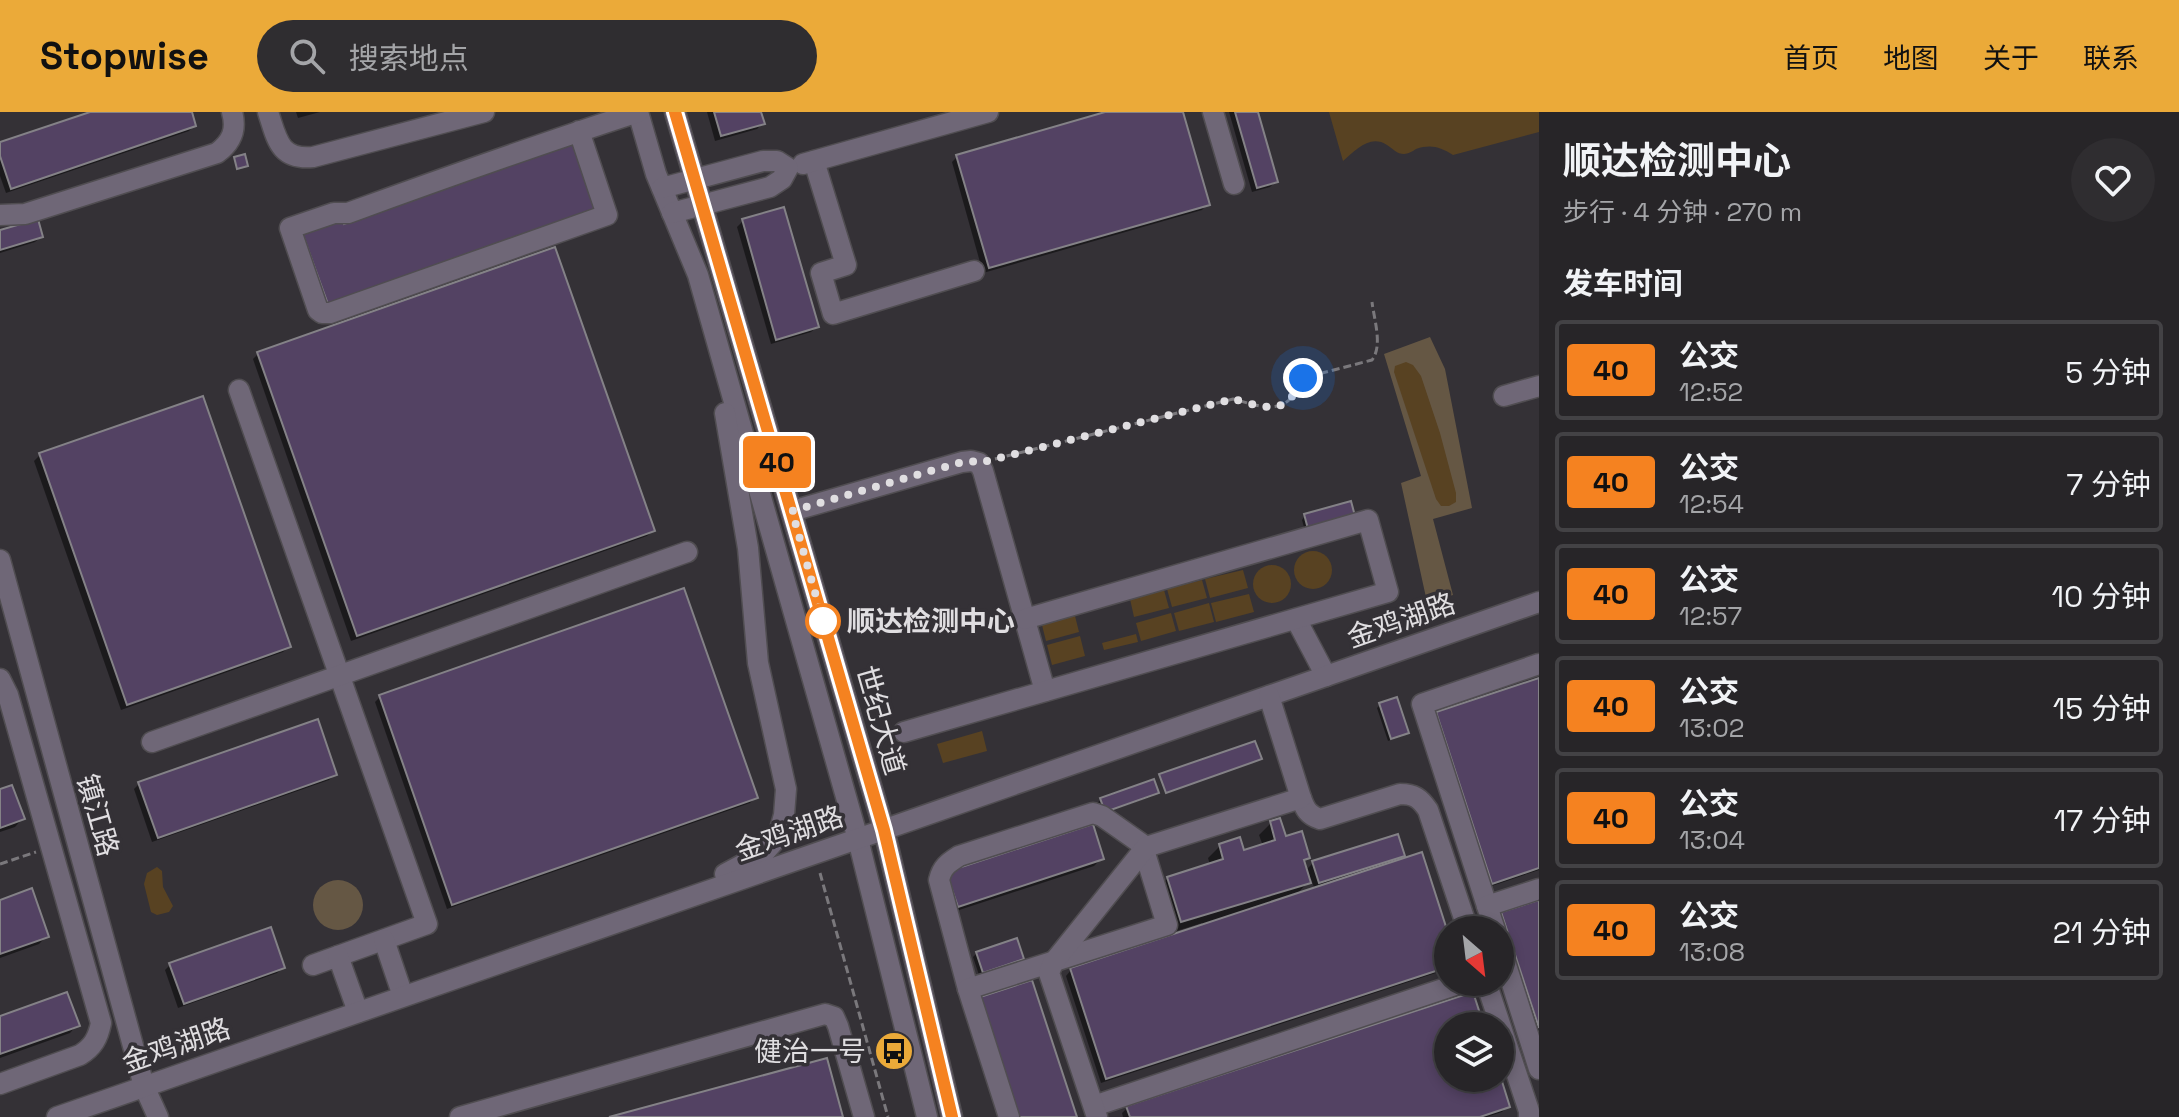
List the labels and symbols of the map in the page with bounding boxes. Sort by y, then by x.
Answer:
your location [1283,358,1323,398]
line badge: 40 [741,436,813,488]
street label: 金鸡湖路 [1342,585,1460,655]
place label: 顺达检测中心 [847,603,1015,639]
marker: 顺达检测中心 [806,604,840,638]
street label: 世纪大道 [848,661,914,779]
street label: 镇江路 [69,770,127,860]
street label: 金鸡湖路 [730,798,848,868]
north arrow [1434,916,1514,996]
street label: 金鸡湖路 [117,1010,235,1080]
bus stop icon: 健治一号 [873,1030,915,1072]
place label: 健治一号 [754,1033,866,1069]

